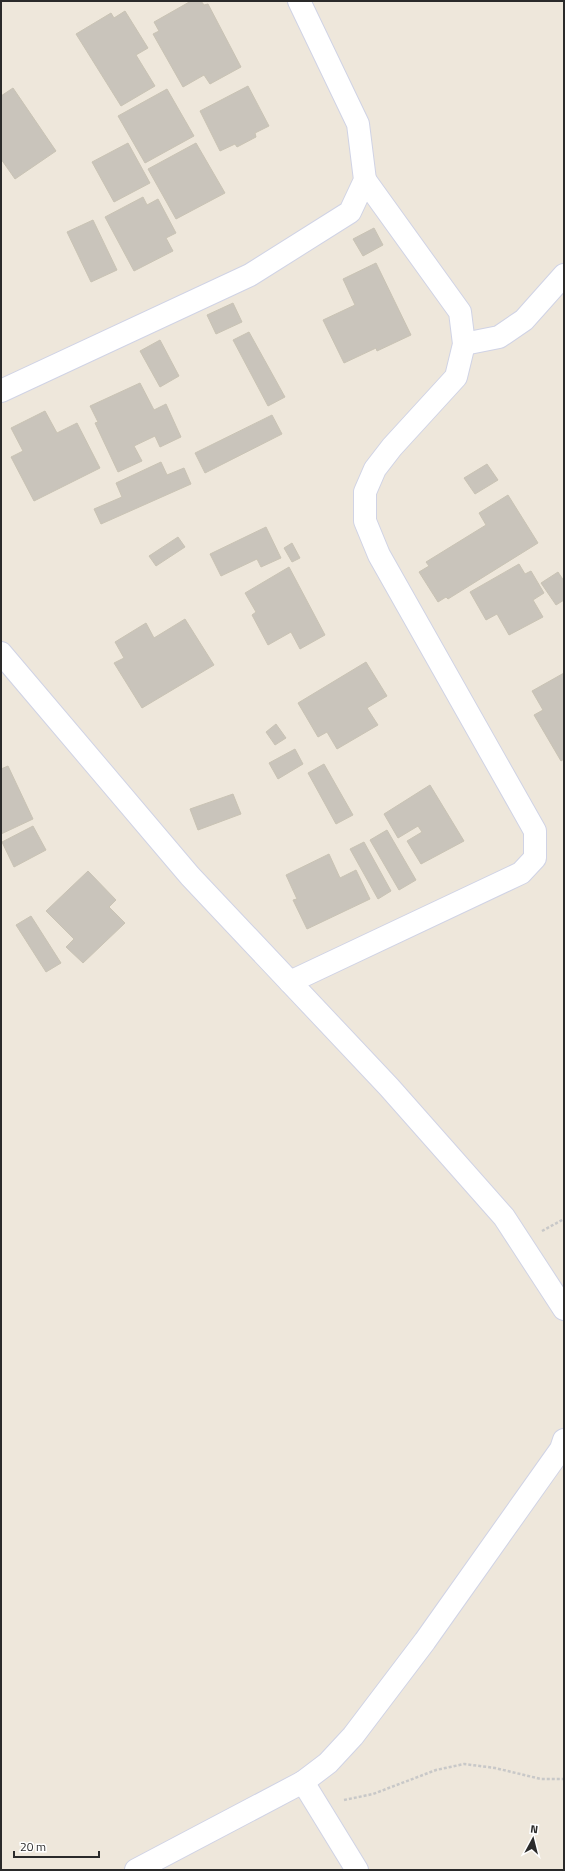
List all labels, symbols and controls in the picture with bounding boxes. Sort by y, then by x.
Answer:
north arrow [513,1819,553,1859]
text: N [529,1821,539,1837]
scale bar [14,1833,99,1859]
text: 20 m [20,1837,46,1856]

